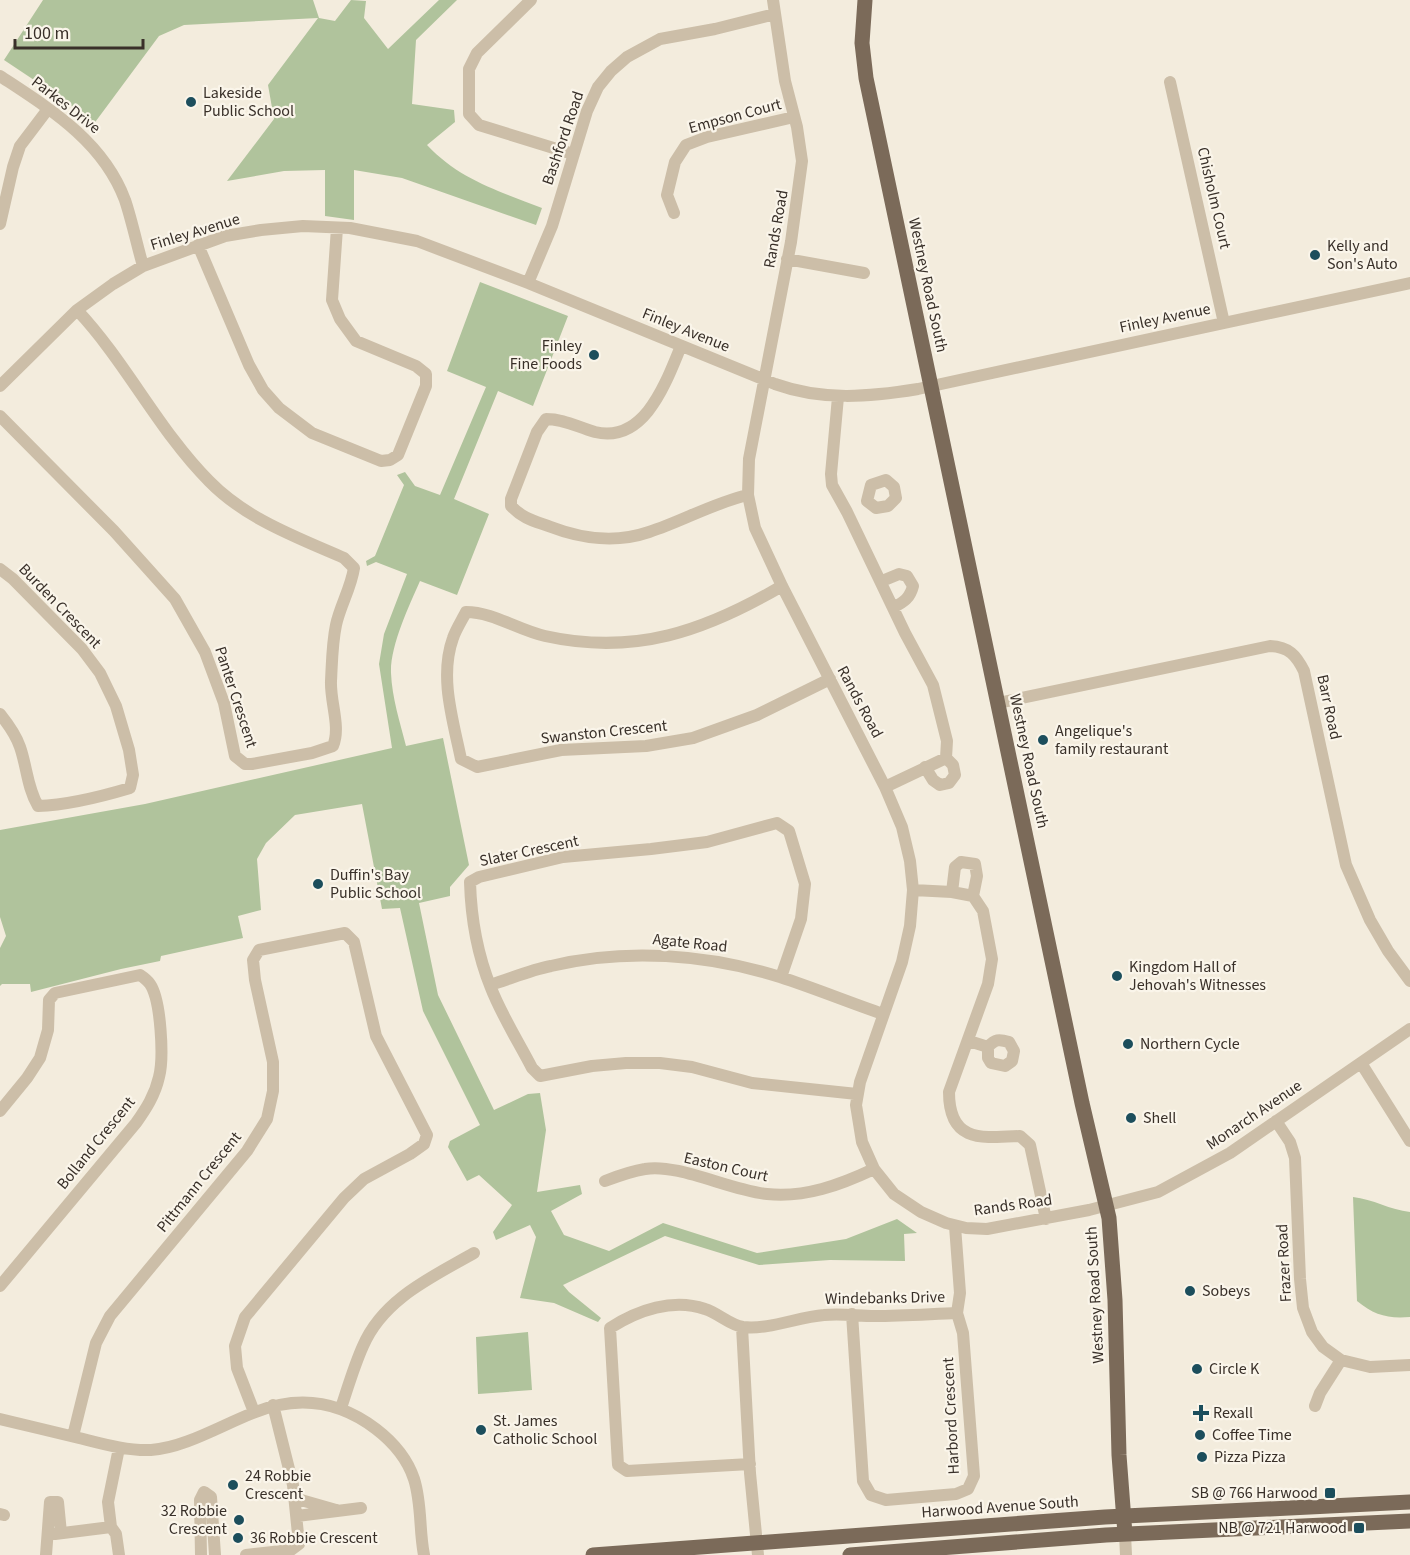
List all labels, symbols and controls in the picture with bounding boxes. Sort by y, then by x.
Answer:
scale bar [15,12,142,50]
text: 100 m [24,21,69,46]
street label: Parkes Drive [27,71,105,139]
place label: Lakeside Public School [203,82,294,122]
street label: Bashford Road [537,88,589,188]
street label: Empson Court [686,93,784,139]
marker: Lakeside Public School [184,95,198,109]
street label: Chisholm Court [1192,145,1237,252]
street label: Rands Road [758,188,794,270]
street label: Finley Avenue [147,208,243,256]
street label: Westney Road South [903,216,953,354]
place label: Kelly and Son's Auto [1327,235,1398,275]
marker: Kelly and Son's Auto [1308,248,1322,262]
street label: Finley Avenue [1117,298,1213,338]
street label: Finley Avenue [639,302,733,358]
place label: Finley Fine Foods [510,335,583,375]
marker: Finley Fine Foods [587,348,601,362]
street label: Burden Crescent [14,559,107,654]
street label: Panter Crescent [209,644,263,751]
street label: Rands Road [832,662,888,742]
street label: Barr Road [1311,672,1347,742]
street label: Westney Road South [1004,692,1054,830]
street label: Swanston Crescent [540,714,669,750]
place label: Angelique's family restaurant [1055,720,1169,760]
marker: Angelique's family restaurant [1036,733,1050,747]
street label: Slater Crescent [478,830,581,872]
place label: Duffin's Bay Public School [330,864,421,904]
marker: Duffin's Bay Public School [311,877,325,891]
street label: Agate Road [652,928,728,958]
place label: Kingdom Hall of Jehovah's Witnesses [1129,956,1266,996]
marker: Kingdom Hall of Jehovah's Witnesses [1110,969,1124,983]
place label: Northern Cycle [1140,1033,1240,1055]
marker: Northern Cycle [1121,1037,1135,1051]
street label: Monarch Avenue [1202,1075,1306,1155]
street label: Bolland Crescent [52,1092,141,1194]
place label: Shell [1143,1107,1176,1129]
marker: Shell [1124,1111,1138,1125]
street label: Pittmann Crescent [152,1127,247,1237]
street label: Easton Court [682,1147,771,1188]
street label: Rands Road [972,1189,1054,1221]
street label: Frazer Road [1271,1223,1297,1303]
street label: Westney Road South [1080,1226,1110,1364]
place label: Sobeys [1202,1280,1251,1302]
marker: Sobeys [1183,1284,1197,1298]
street label: Windebanks Drive [825,1286,945,1310]
street label: Harbord Crescent [937,1356,965,1475]
place label: Circle K [1209,1358,1260,1380]
marker: Circle K [1190,1362,1204,1376]
place label: Rexall [1213,1402,1253,1424]
marker: Rexall [1194,1406,1208,1420]
place label: St. James Catholic School [493,1410,597,1450]
marker: St. James Catholic School [474,1423,488,1437]
place label: Coffee Time [1212,1424,1292,1446]
marker: Coffee Time [1193,1428,1207,1442]
place label: Pizza Pizza [1214,1446,1286,1468]
marker: Pizza Pizza [1195,1450,1209,1464]
place label: 24 Robbie Crescent [245,1465,311,1505]
marker: 24 Robbie Crescent [226,1478,240,1492]
place label: SB @ 766 Harwood [1191,1482,1318,1504]
marker: SB @ 766 Harwood [1323,1486,1337,1500]
street label: Harwood Avenue South [921,1491,1079,1523]
place label: 32 Robbie Crescent [161,1500,228,1540]
marker: 32 Robbie Crescent [232,1513,246,1527]
place label: NB @ 721 Harwood [1218,1517,1347,1539]
marker: NB @ 721 Harwood [1352,1521,1366,1535]
place label: 36 Robbie Crescent [250,1527,378,1549]
marker: 36 Robbie Crescent [231,1531,245,1545]

